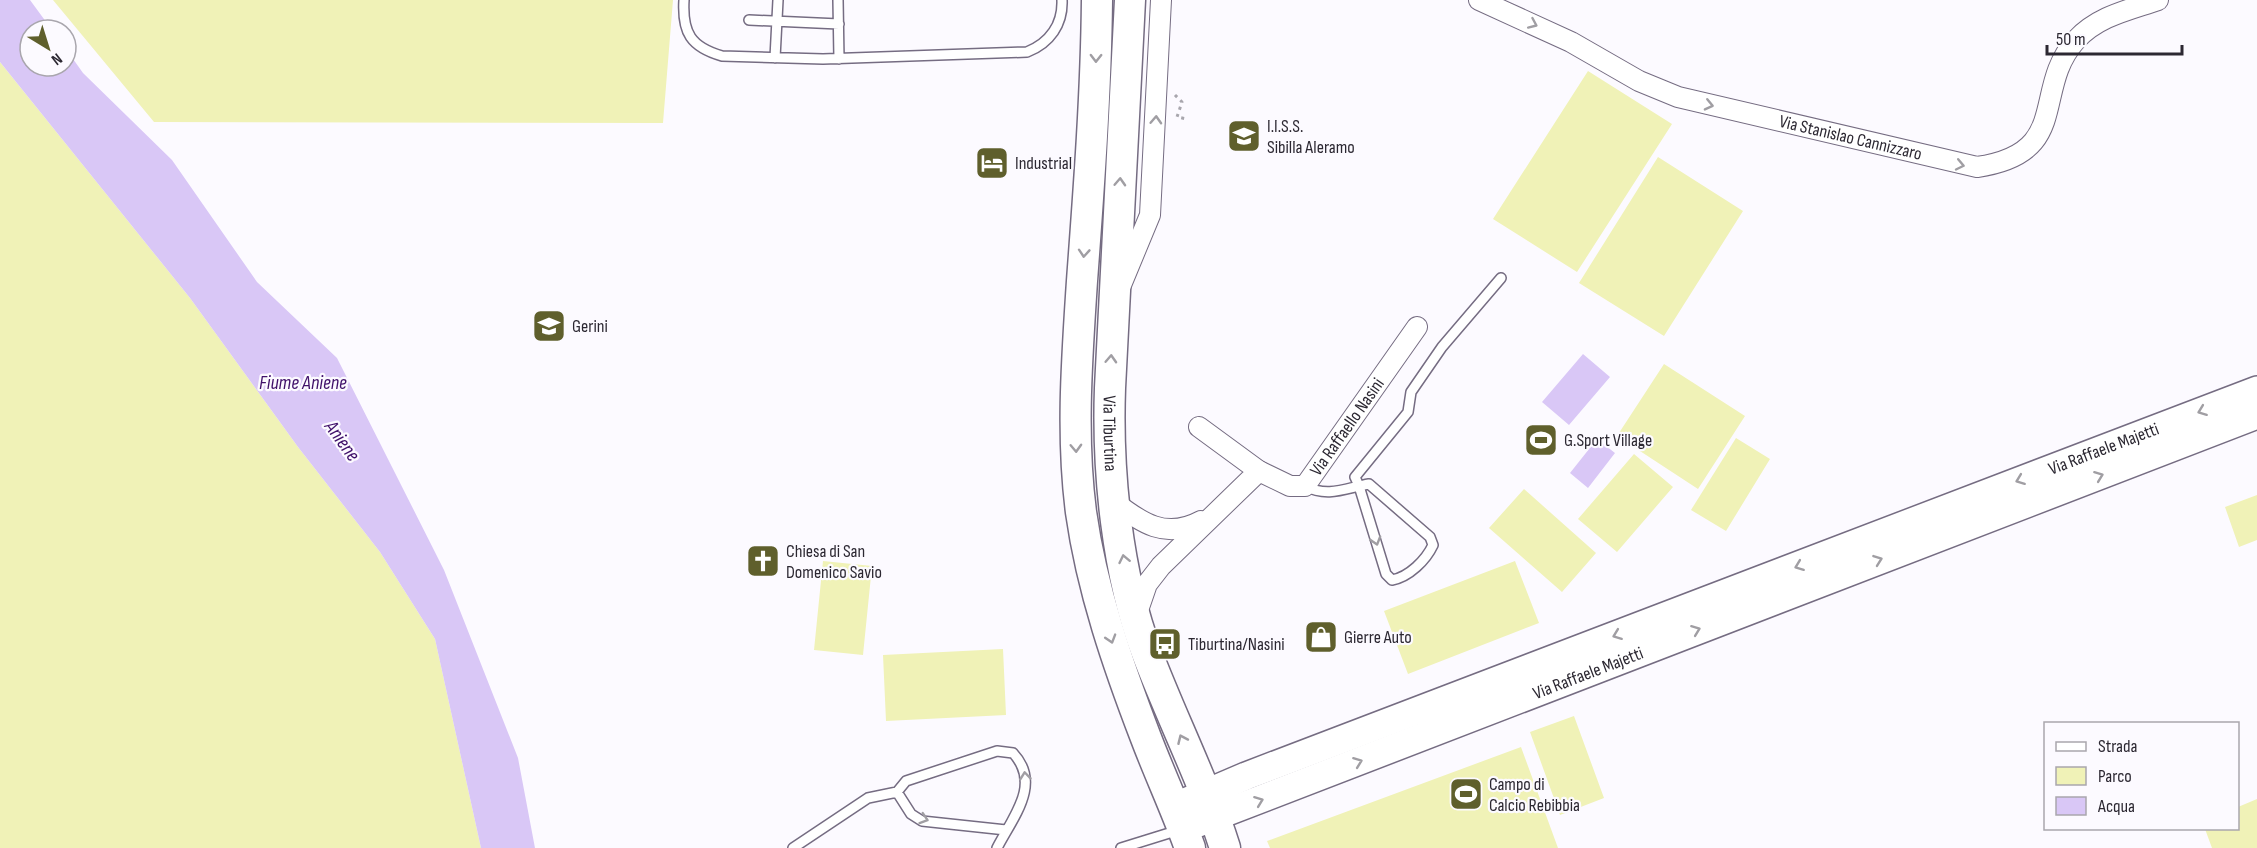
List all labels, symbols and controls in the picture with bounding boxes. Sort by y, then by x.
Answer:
one-way arrow [1526,17,1537,29]
north arrow [18,18,78,78]
scale bar [2047,18,2182,56]
text: 50 m [2056,29,2086,50]
text: N [47,49,66,69]
one-way arrow [1090,54,1103,63]
one-way arrow [1703,98,1713,111]
street label: Via Stanislao Cannizzaro [1777,111,1924,164]
one-way arrow [1149,115,1162,124]
place label: I.I.S.S. Sibilla Aleramo [1267,116,1355,158]
school or university icon: I.I.S.S. Sibilla Aleramo [1226,118,1262,154]
hotel icon: Industrial [974,145,1010,181]
place label: Industrial [1015,153,1072,174]
one-way arrow [1954,158,1964,171]
one-way arrow [1114,178,1127,187]
one-way arrow [1078,249,1091,258]
school or university icon: Gerini [531,308,567,344]
place label: Gerini [572,316,608,337]
one-way arrow [1105,355,1118,364]
water label: Fiume Aniene [259,371,347,395]
street label: Via Raffaello Nasini [1305,374,1388,480]
street label: Via Tiburtina [1099,395,1122,472]
one-way arrow [2197,403,2208,416]
water label: Aniene [319,415,365,466]
street label: Via Raffaele Majetti [2045,418,2162,479]
sports icon: G.Sport Village [1523,422,1559,458]
place label: G.Sport Village [1564,430,1652,451]
one-way arrow [1069,443,1082,452]
one-way arrow [2093,471,2104,483]
one-way arrow [2015,473,2026,485]
one-way arrow [1369,535,1381,546]
place label: Chiesa di San Domenico Savio [786,541,882,583]
church icon: Chiesa di San Domenico Savio [745,543,781,579]
one-way arrow [1118,555,1131,565]
one-way arrow [1872,555,1883,567]
one-way arrow [1794,559,1805,571]
shop icon: Gierre Auto [1303,619,1339,655]
one-way arrow [1690,625,1701,638]
bus stop icon: Tiburtina/Nasini [1147,626,1183,662]
place label: Gierre Auto [1344,627,1412,648]
one-way arrow [1612,628,1623,641]
one-way arrow [1104,633,1116,644]
place label: Tiburtina/Nasini [1188,634,1285,655]
street label: Via Raffaele Majetti [1530,642,1646,704]
legend [2044,722,2239,830]
one-way arrow [1178,734,1190,745]
text: Strada [2098,736,2138,757]
one-way arrow [1352,757,1363,770]
text: Parco [2098,766,2132,787]
one-way arrow [1019,772,1032,781]
place label: Campo di Calcio Rebibbia [1489,774,1580,816]
sports icon: Campo di Calcio Rebibbia [1448,776,1484,812]
one-way arrow [1253,796,1264,808]
text: Acqua [2097,796,2135,817]
one-way arrow [918,812,929,825]

